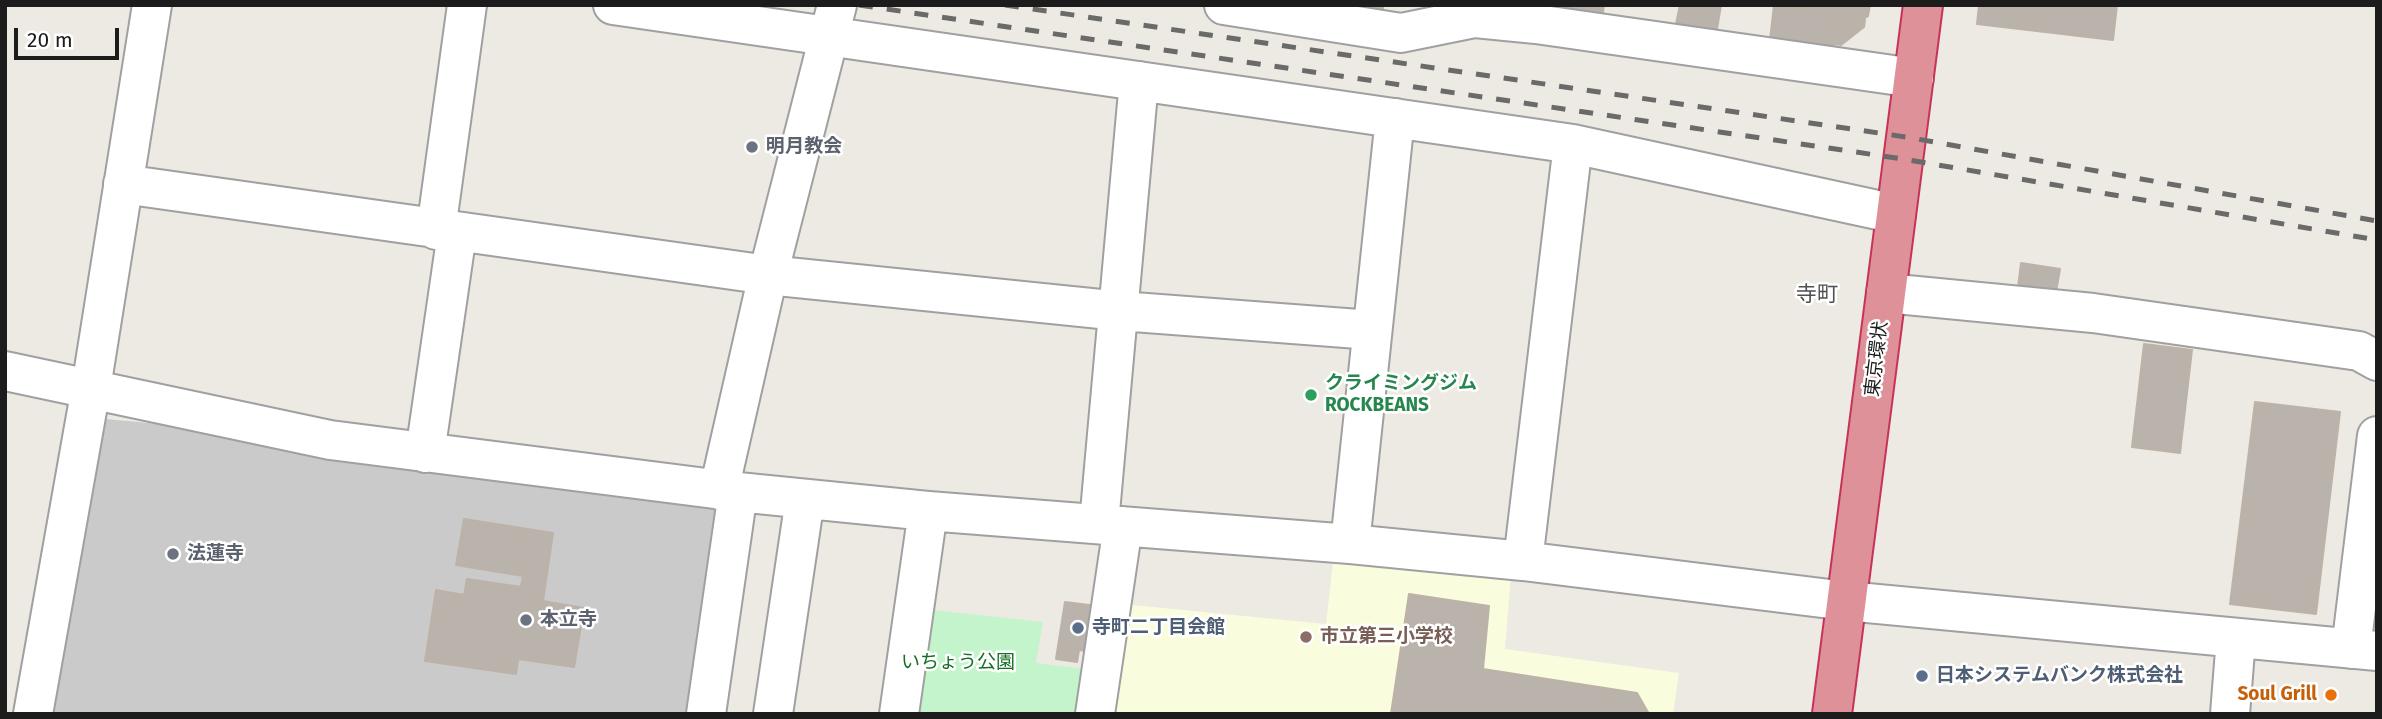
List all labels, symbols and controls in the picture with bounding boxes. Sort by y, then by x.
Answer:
scale bar [18,14,122,58]
text: 20 m [27,27,73,53]
place label: 明月教会 [766,136,842,158]
marker: 明月教会 [744,139,760,155]
district label: 寺町 [1796,282,1838,308]
street label: 東京環状 [1861,320,1893,398]
place label: クライミングジム ROCKBEANS [1325,373,1477,417]
marker: クライミングジム ROCKBEANS [1303,387,1319,403]
place label: 法蓮寺 [187,543,244,565]
marker: 法蓮寺 [165,546,181,562]
place label: 本立寺 [540,609,597,631]
marker: 本立寺 [518,612,534,628]
place label: 寺町二丁目会館 [1092,617,1225,639]
marker: 寺町二丁目会館 [1070,620,1086,636]
place label: 市立第三小学校 [1320,626,1453,648]
marker: 市立第三小学校 [1298,629,1314,645]
park label: いちょう公園 [901,652,1015,674]
place label: 日本システムバンク株式会社 [1936,665,2183,687]
marker: 日本システムバンク株式会社 [1914,668,1930,684]
place label: Soul Grill [2238,684,2317,706]
marker: Soul Grill [2323,687,2339,703]

